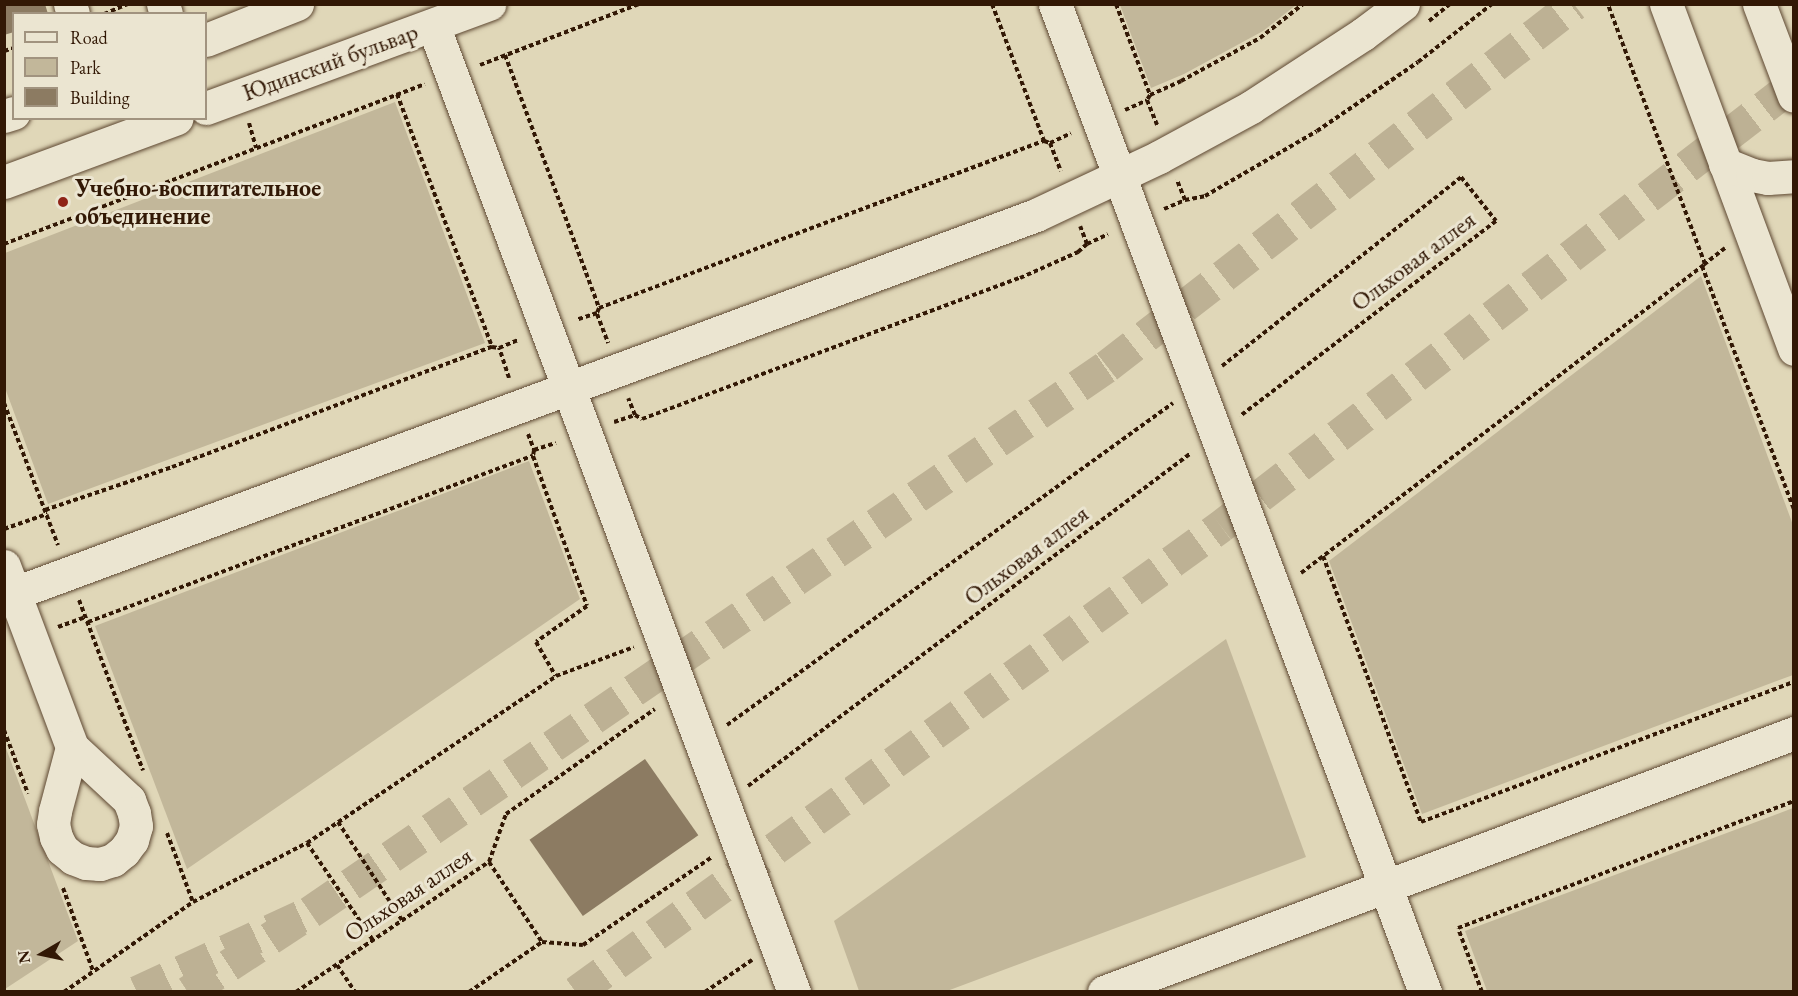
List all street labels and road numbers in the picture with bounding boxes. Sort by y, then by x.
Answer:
street label: Юдинский бульвар [238,17,422,107]
street label: Ольховая аллея [1345,205,1481,317]
street label: Ольховая аллея [958,499,1094,611]
street label: Ольховая аллея [339,841,477,947]

